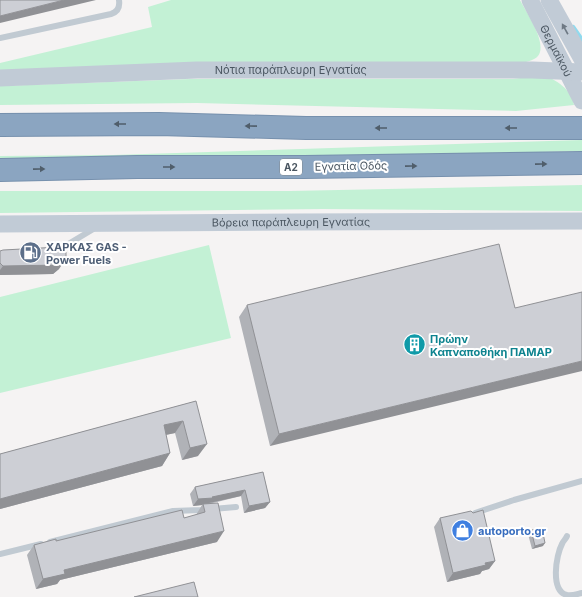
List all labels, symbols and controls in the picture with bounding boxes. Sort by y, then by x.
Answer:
street label: Θερμαϊκού [537,22,575,79]
one-way arrow [562,24,569,35]
street label: Νότια παράπλευρη Εγνατίας [215,63,367,77]
one-way arrow [113,121,126,127]
one-way arrow [245,123,257,130]
one-way arrow [374,125,387,131]
one-way arrow [504,125,517,131]
street label: Εγνατία Οδός [315,158,387,174]
road number: Α2 [280,159,302,175]
one-way arrow [535,161,548,167]
one-way arrow [405,162,417,169]
one-way arrow [163,164,176,170]
one-way arrow [33,166,46,172]
street label: Βόρεια παράπλευρη Εγνατίας [212,215,370,230]
fuel station icon: ΧΑΡΚΑΣ GAS - Power Fuels [17,240,43,266]
place label: ΧΑΡΚΑΣ GAS - Power Fuels [46,240,127,267]
building icon: Πρώην Καπναποθήκη ΠΑΜΑΡ [401,332,427,358]
place label: Πρώην Καπναποθήκη ΠΑΜΑΡ [430,332,552,359]
shop icon: autoporto.gr [449,518,475,544]
place label: autoporto.gr [478,524,547,538]

